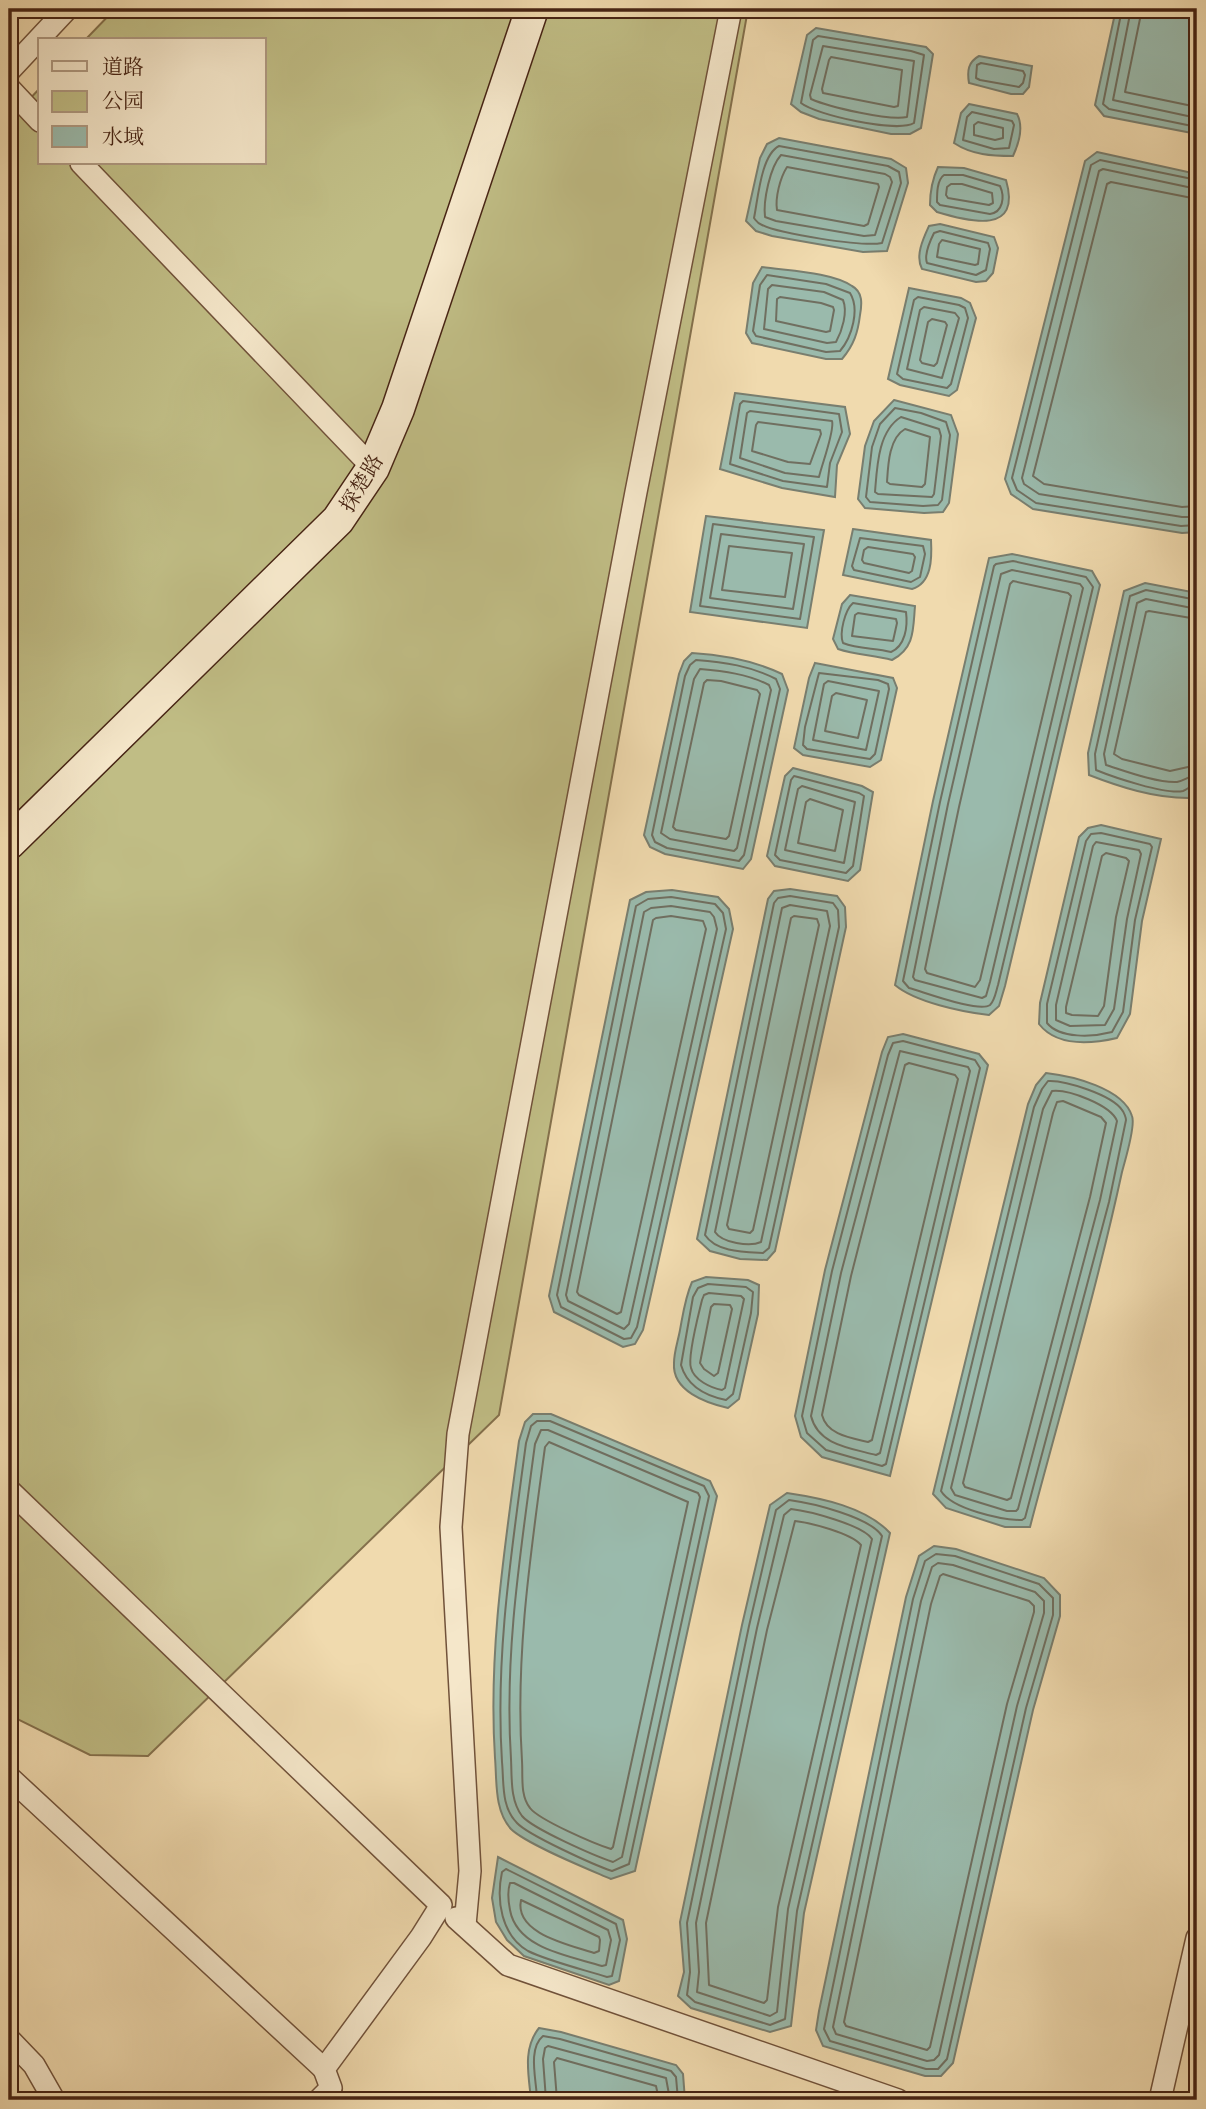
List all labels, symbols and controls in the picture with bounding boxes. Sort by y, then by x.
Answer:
legend [38,38,266,164]
text: 道路 [102,54,144,79]
text: 公园 [102,88,144,113]
text: 水域 [102,124,144,149]
street label: 探楚路 [334,450,388,516]

